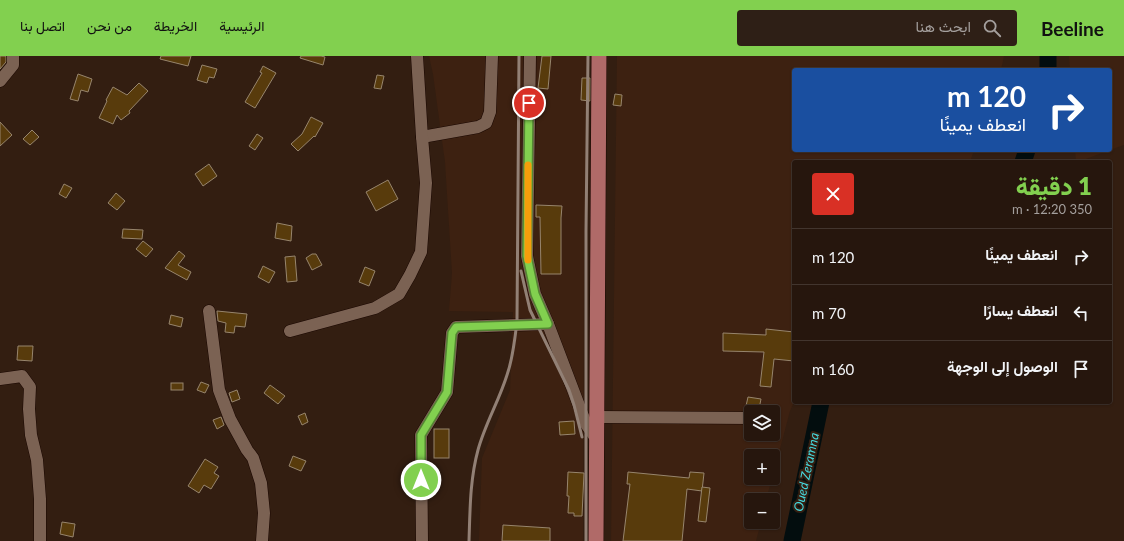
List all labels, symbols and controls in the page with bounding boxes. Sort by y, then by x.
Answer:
search box [737,10,1017,46]
text: اتصل بنا [20,17,65,34]
text: من نحن [87,17,132,34]
text: الخريطة [154,17,197,34]
text: الرئيسية [219,17,264,34]
text: ابحث هنا [916,17,971,35]
icon: search [981,17,1003,39]
text: Beeline [1041,17,1104,40]
text: 120 m [947,79,1026,113]
icon: right [1040,84,1092,136]
pin [512,86,546,120]
icon: arrive [518,92,540,114]
text: انعطف يمينًا [940,113,1026,135]
text: 1 دقيقة [1016,171,1092,200]
button: close [812,173,854,215]
text: 350 m · 12:20 [1012,201,1092,217]
text: انعطف يمينًا [985,245,1058,263]
icon: right [1070,246,1092,268]
text: 120 m [812,248,854,266]
text: انعطف يسارًا [983,301,1058,319]
icon: left [1070,302,1092,324]
text: 70 m [812,304,846,322]
text: الوصول إلى الوجهة [947,357,1058,375]
icon: arrive [1070,358,1092,380]
text: 160 m [812,360,854,378]
map controls [744,405,780,529]
button: layers [744,405,780,441]
water label: Oued Zeramna [790,431,822,513]
button: + [744,449,780,485]
position arrow [400,459,442,501]
button: − [744,493,780,529]

